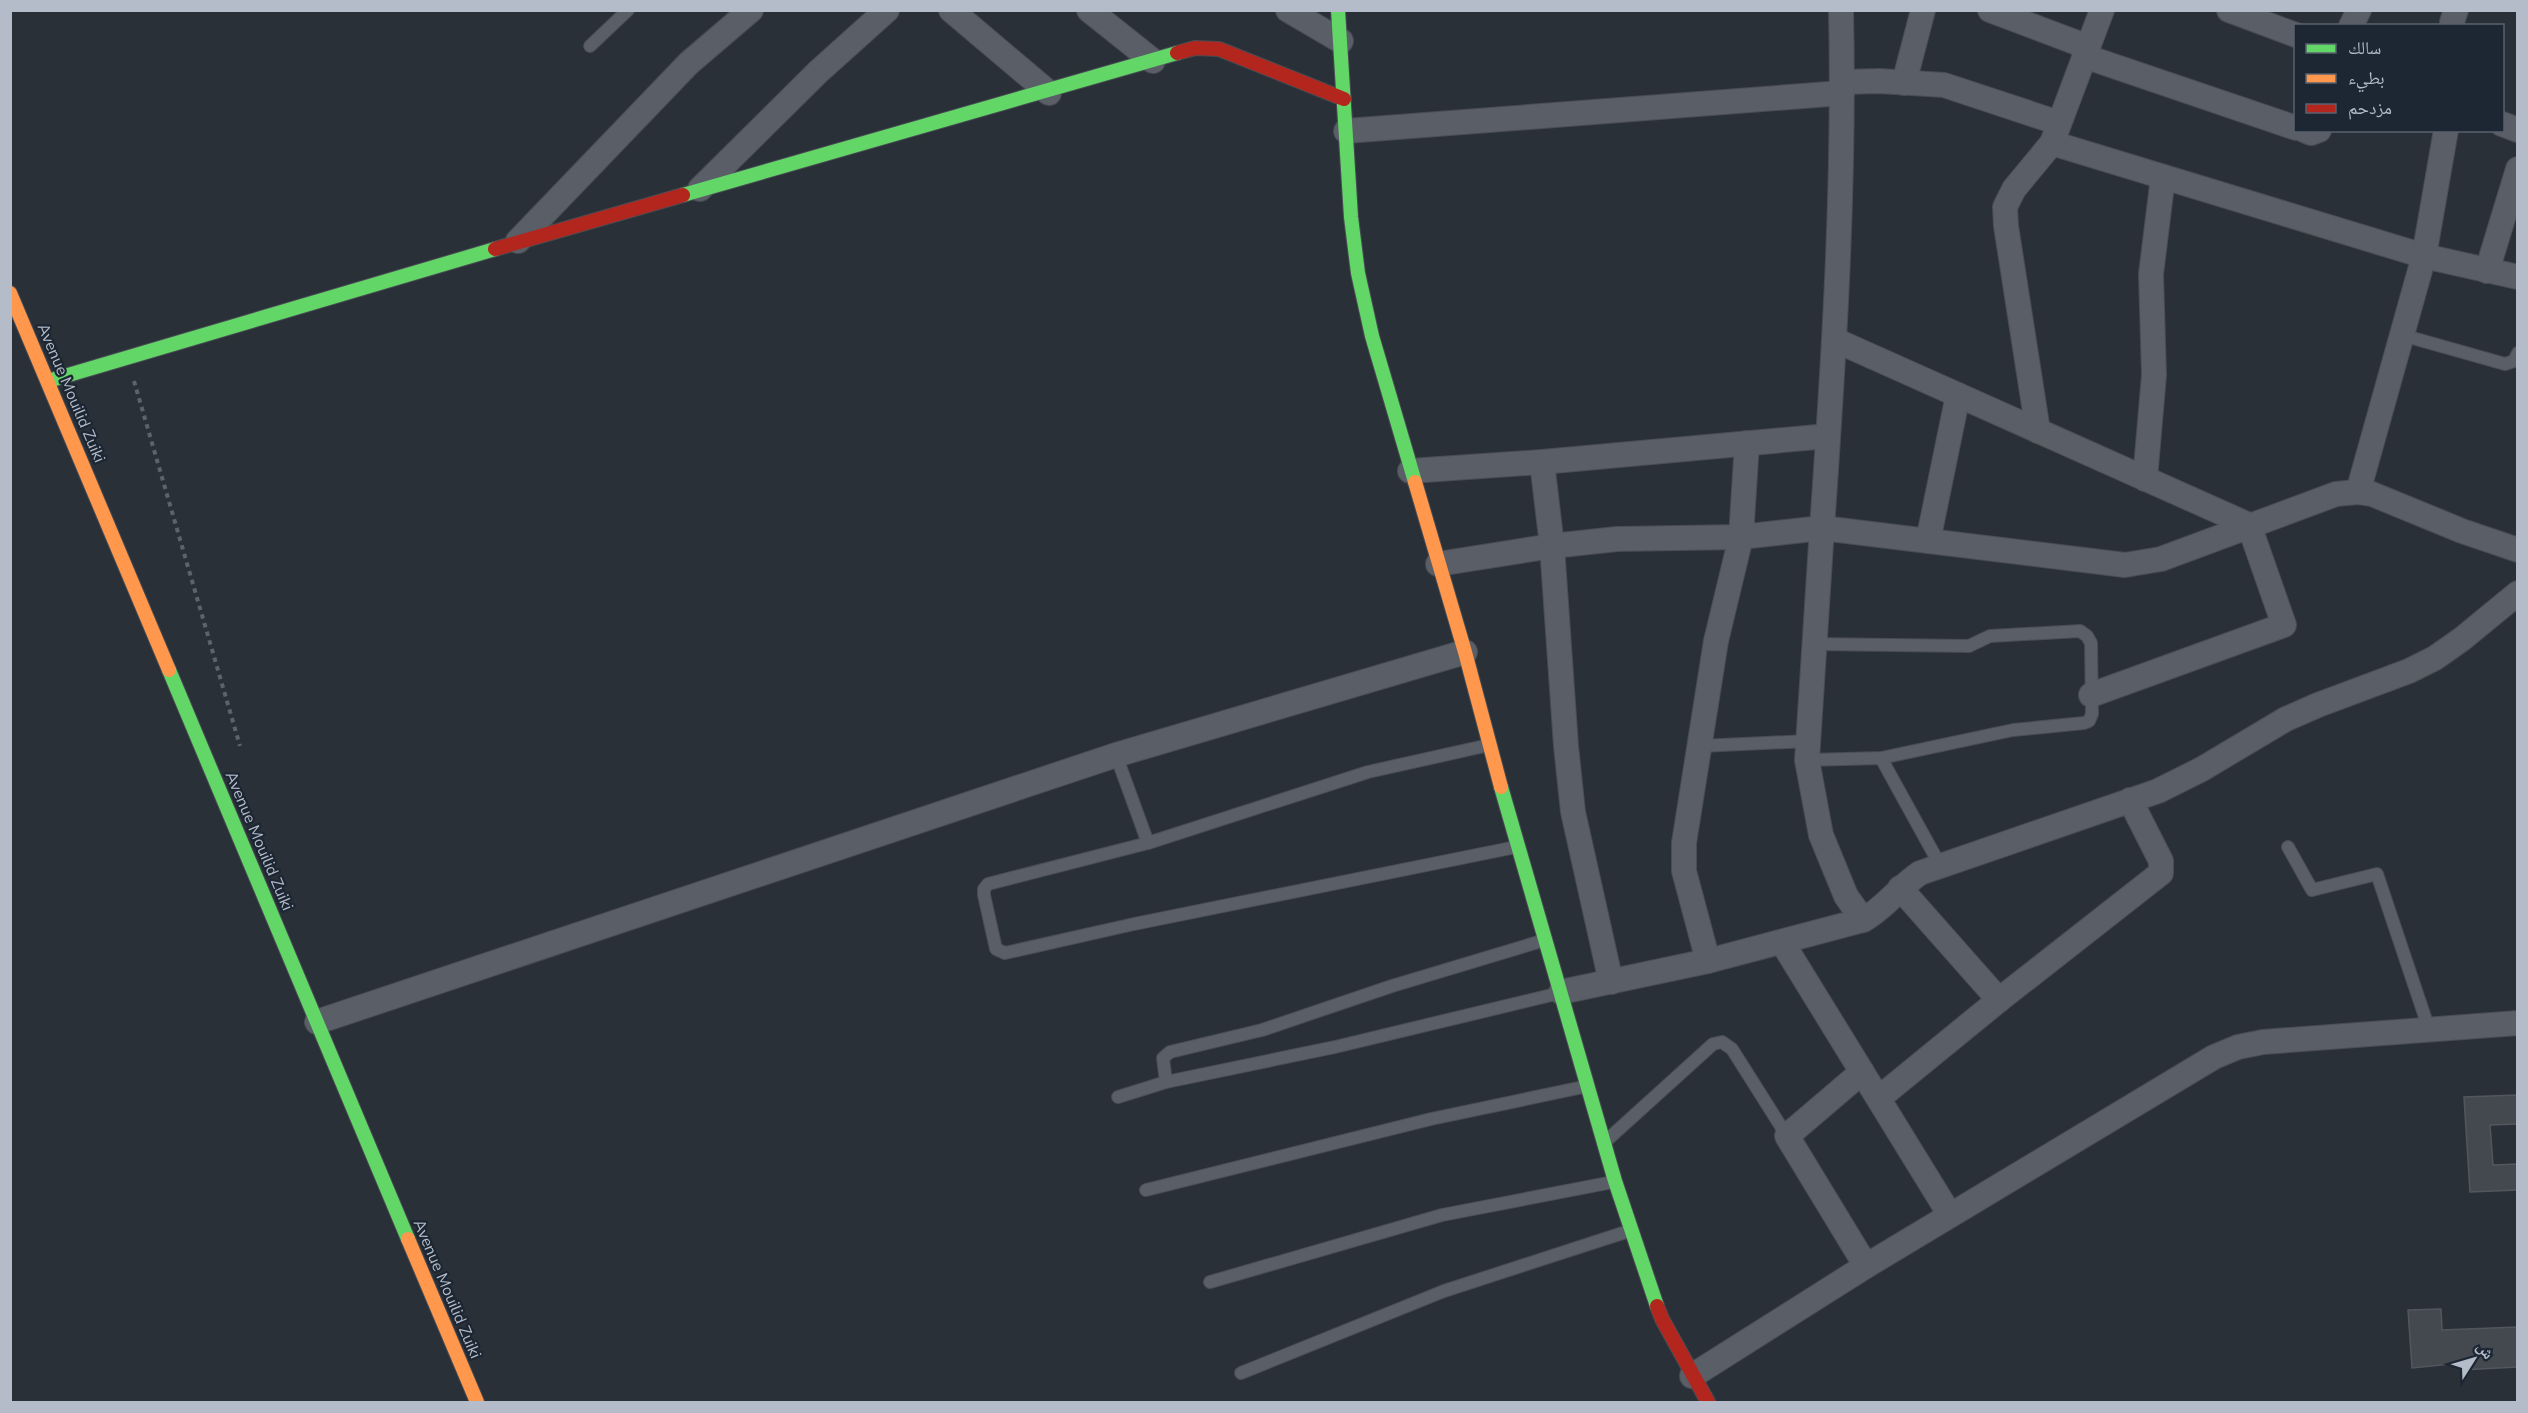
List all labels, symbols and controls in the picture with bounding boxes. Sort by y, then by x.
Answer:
legend [2294,24,2504,132]
text: سالك [2348,36,2381,60]
text: بطيء [2348,66,2385,93]
text: مزدحم [2348,96,2392,120]
street label: Avenue Mouilid Zuiki [32,320,110,466]
street label: Avenue Mouilid Zuiki [220,768,298,914]
street label: Avenue Mouilid Zuiki [408,1216,486,1362]
north arrow [2444,1329,2504,1389]
text: ش [2471,1337,2499,1364]

